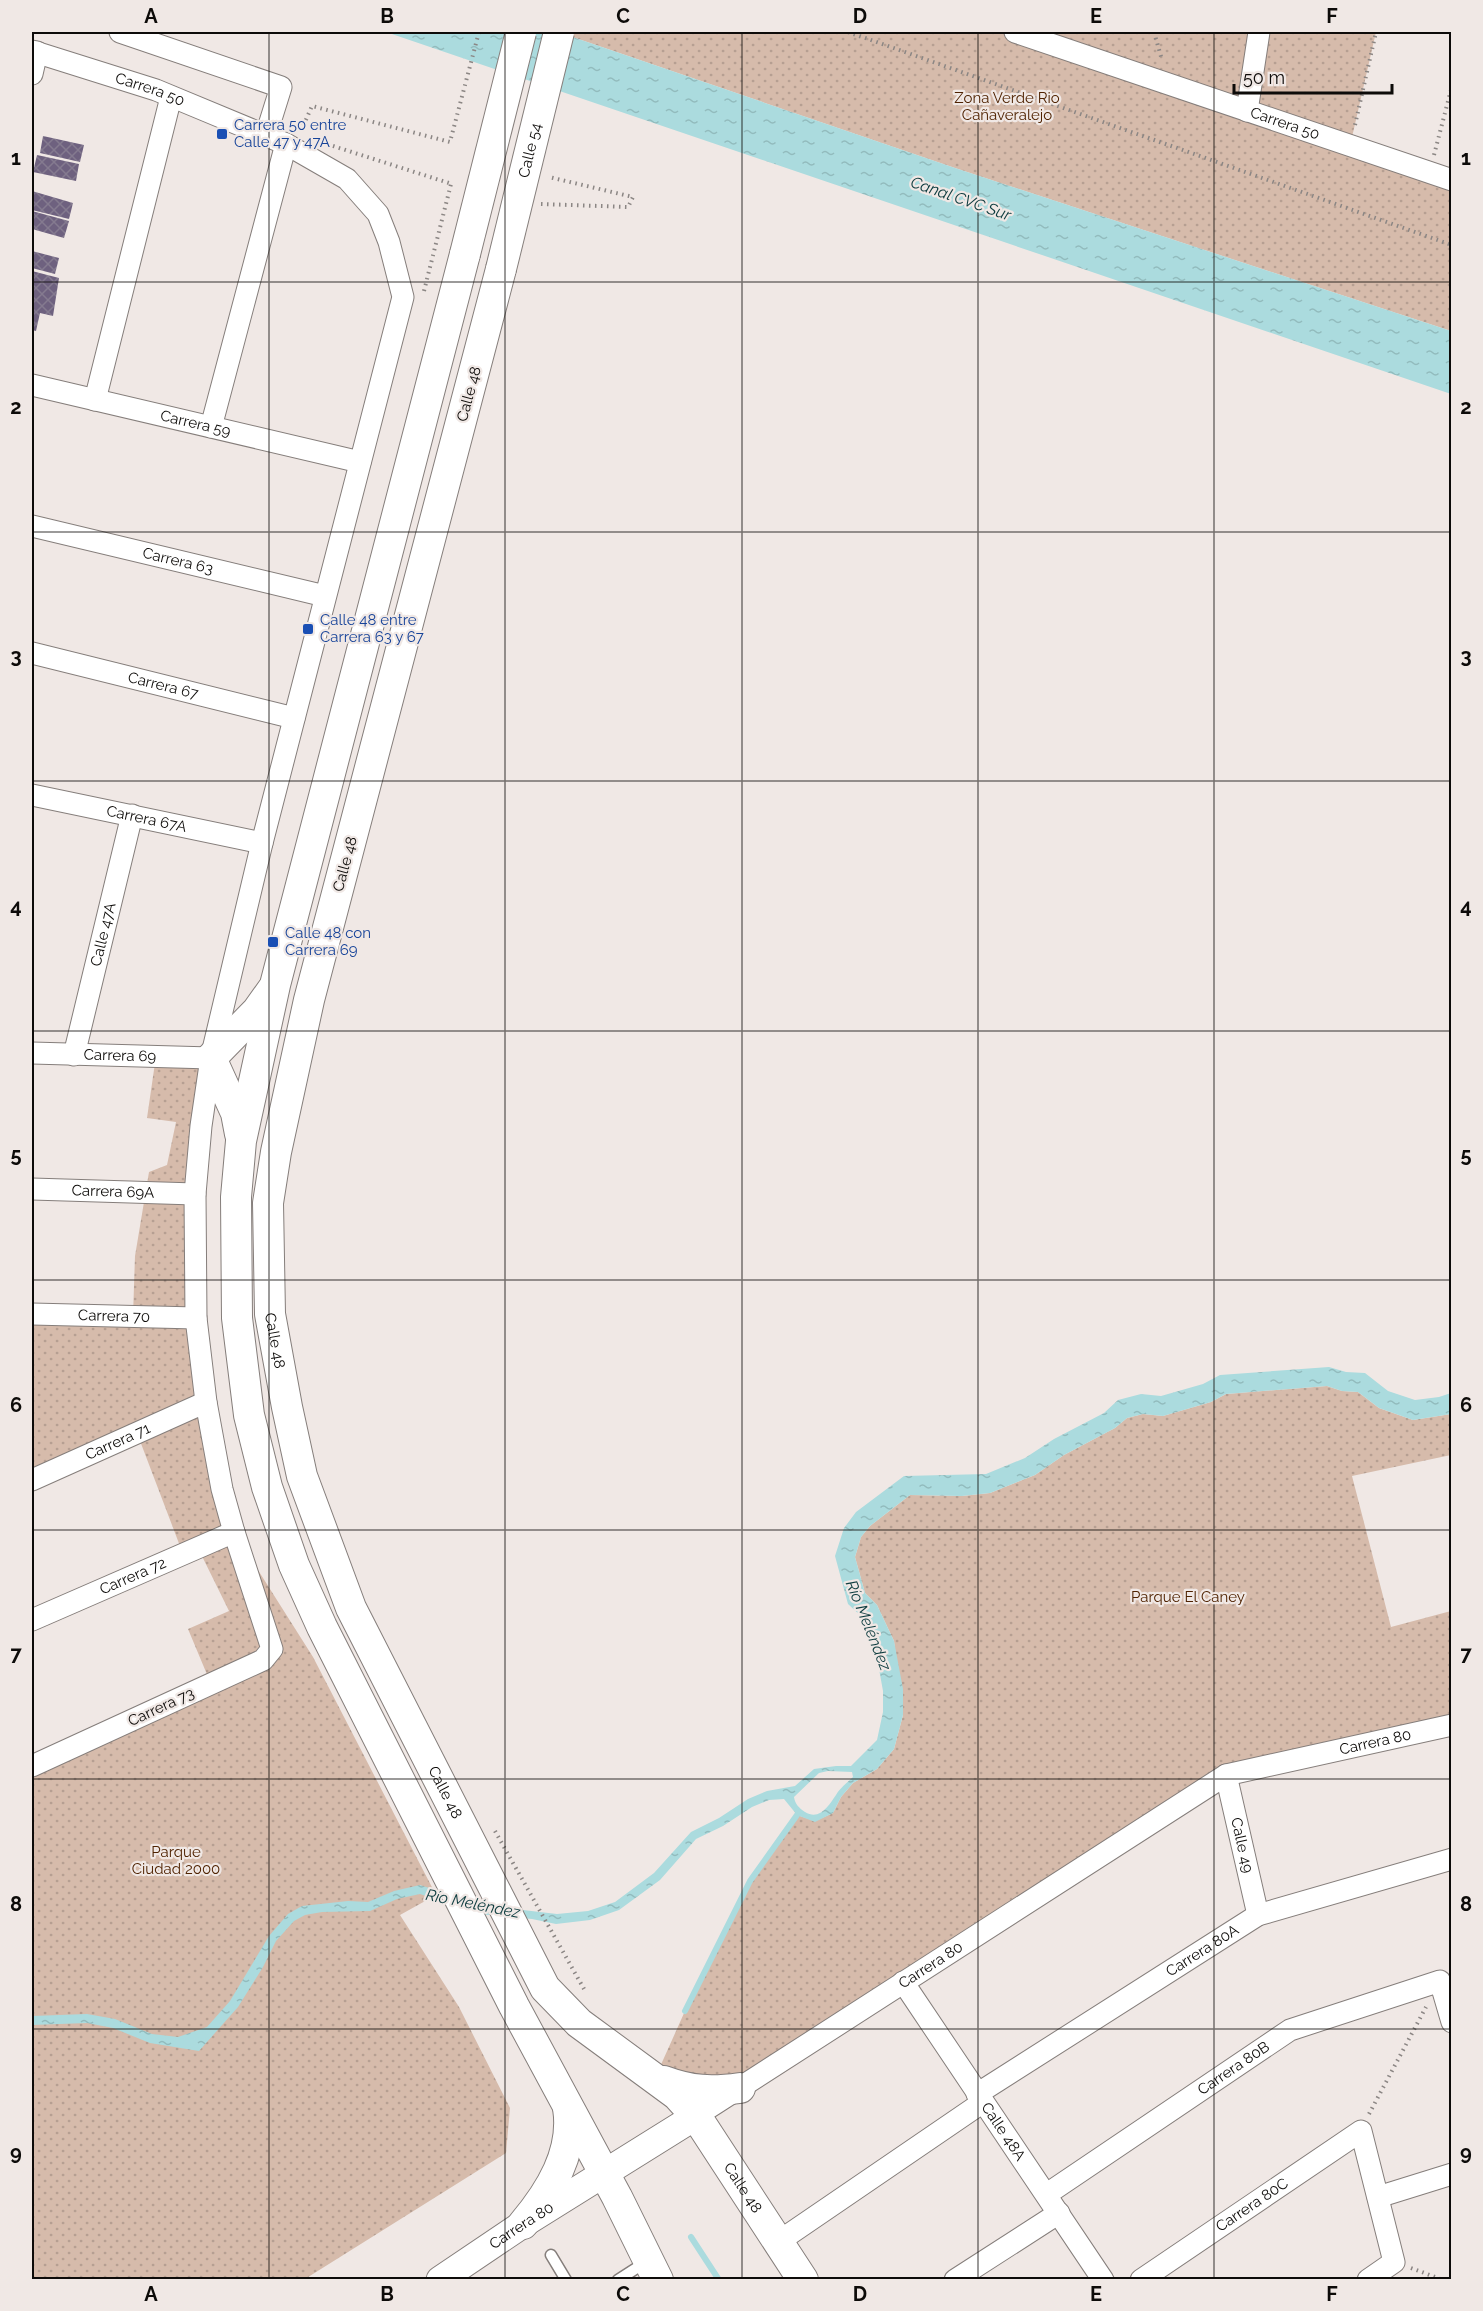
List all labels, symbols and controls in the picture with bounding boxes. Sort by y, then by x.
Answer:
text: A [144,4,158,28]
text: B [380,4,394,28]
text: C [616,4,630,28]
text: D [853,4,867,28]
text: E [1090,4,1102,28]
text: F [1326,4,1338,28]
scale bar [1234,57,1392,95]
text: 50 m [1243,67,1285,88]
street label: Carrera 50 [113,69,187,110]
park label: Zona Verde Rio Cañaveralejo [954,89,1060,124]
street label: Carrera 50 [1248,103,1322,144]
place label: Carrera 50 entre Calle 47 y 47A [234,116,346,151]
street label: Calle 54 [515,121,545,180]
marker: Carrera 50 entre Calle 47 y 47A [215,127,229,141]
text: 1 [11,146,21,170]
text: 1 [1461,146,1471,170]
water label: Canal CVC Sur [908,172,1014,225]
street label: Calle 48 [453,364,485,424]
text: 2 [10,395,22,419]
text: 2 [1460,395,1472,419]
street label: Carrera 59 [159,406,233,440]
street label: Carrera 63 [141,544,215,578]
place label: Calle 48 entre Carrera 63 y 67 [320,611,424,646]
marker: Calle 48 entre Carrera 63 y 67 [301,622,315,636]
text: 3 [10,644,22,668]
text: 3 [1460,644,1472,668]
street label: Carrera 67 [126,668,200,703]
street label: Carrera 67A [105,802,188,836]
street label: Calle 48 [329,834,361,894]
text: 4 [10,894,22,918]
text: 4 [1460,894,1472,918]
street label: Calle 47A [87,901,120,968]
place label: Calle 48 con Carrera 69 [285,924,371,959]
marker: Calle 48 con Carrera 69 [266,935,280,949]
street label: Carrera 69 [83,1045,157,1065]
text: 5 [10,1143,22,1167]
text: 5 [1460,1143,1472,1167]
street label: Carrera 69A [71,1181,155,1202]
street label: Carrera 70 [78,1306,150,1326]
street label: Calle 48 [261,1311,289,1370]
text: 6 [10,1393,22,1417]
text: 6 [1460,1393,1472,1417]
street label: Carrera 71 [82,1419,154,1464]
street label: Carrera 72 [97,1554,169,1598]
water label: Río Meléndez [842,1577,895,1674]
park label: Parque El Caney [1131,1588,1245,1606]
text: 7 [10,1642,22,1666]
text: 7 [1460,1642,1472,1666]
street label: Carrera 73 [125,1684,197,1730]
street label: Carrera 80 [1338,1725,1413,1759]
street label: Calle 48 [424,1763,466,1822]
street label: Calle 49 [1227,1816,1257,1875]
park label: Parque Ciudad 2000 [132,1843,220,1878]
water label: Río Meléndez [424,1885,522,1922]
text: 8 [10,1892,22,1916]
text: 8 [1460,1892,1472,1916]
street label: Carrera 80A [1162,1921,1242,1980]
street label: Carrera 80 [895,1938,966,1992]
street label: Carrera 80B [1194,2037,1273,2099]
street label: Calle 48A [977,2099,1029,2164]
text: 9 [10,2141,22,2165]
text: 9 [1460,2141,1472,2165]
street label: Calle 48 [720,2159,766,2216]
street label: Carrera 80C [1212,2174,1291,2236]
street label: Carrera 80 [486,2198,557,2253]
text: A [144,2282,158,2306]
text: B [380,2282,394,2306]
text: C [616,2282,630,2306]
text: D [853,2282,867,2306]
text: E [1090,2282,1102,2306]
text: F [1326,2282,1338,2306]

